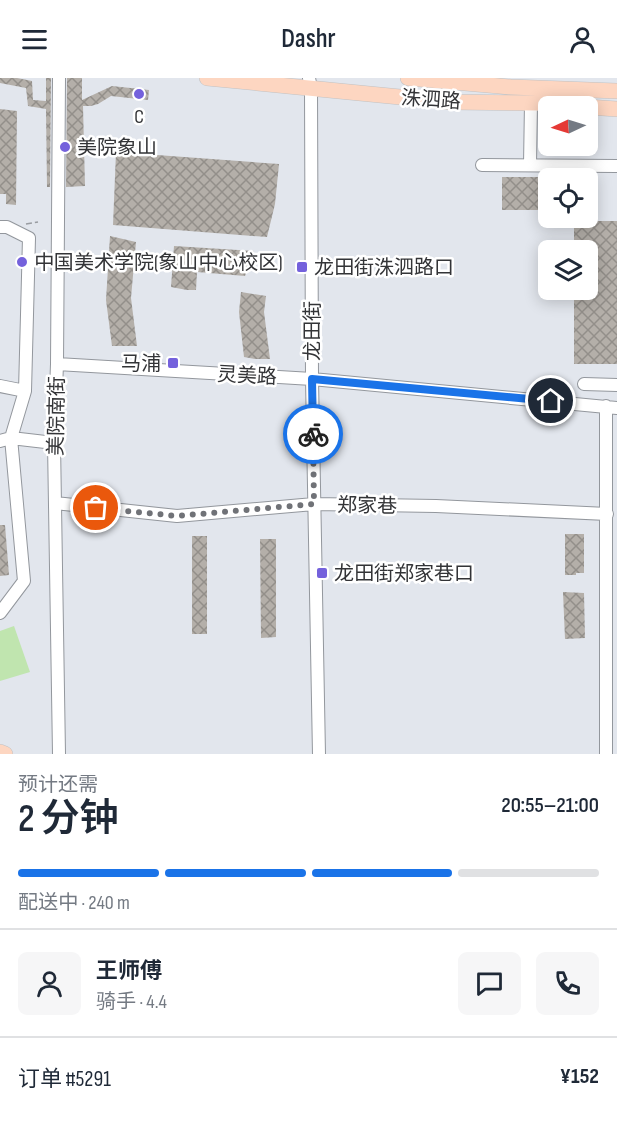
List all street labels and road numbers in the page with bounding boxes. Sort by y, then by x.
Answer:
street label: 洙泗路 [400,86,462,114]
street label: 龙田街 [301,301,325,361]
street label: 灵美路 [216,362,278,390]
street label: 美院南街 [44,376,70,456]
street label: 郑家巷 [337,493,397,519]

